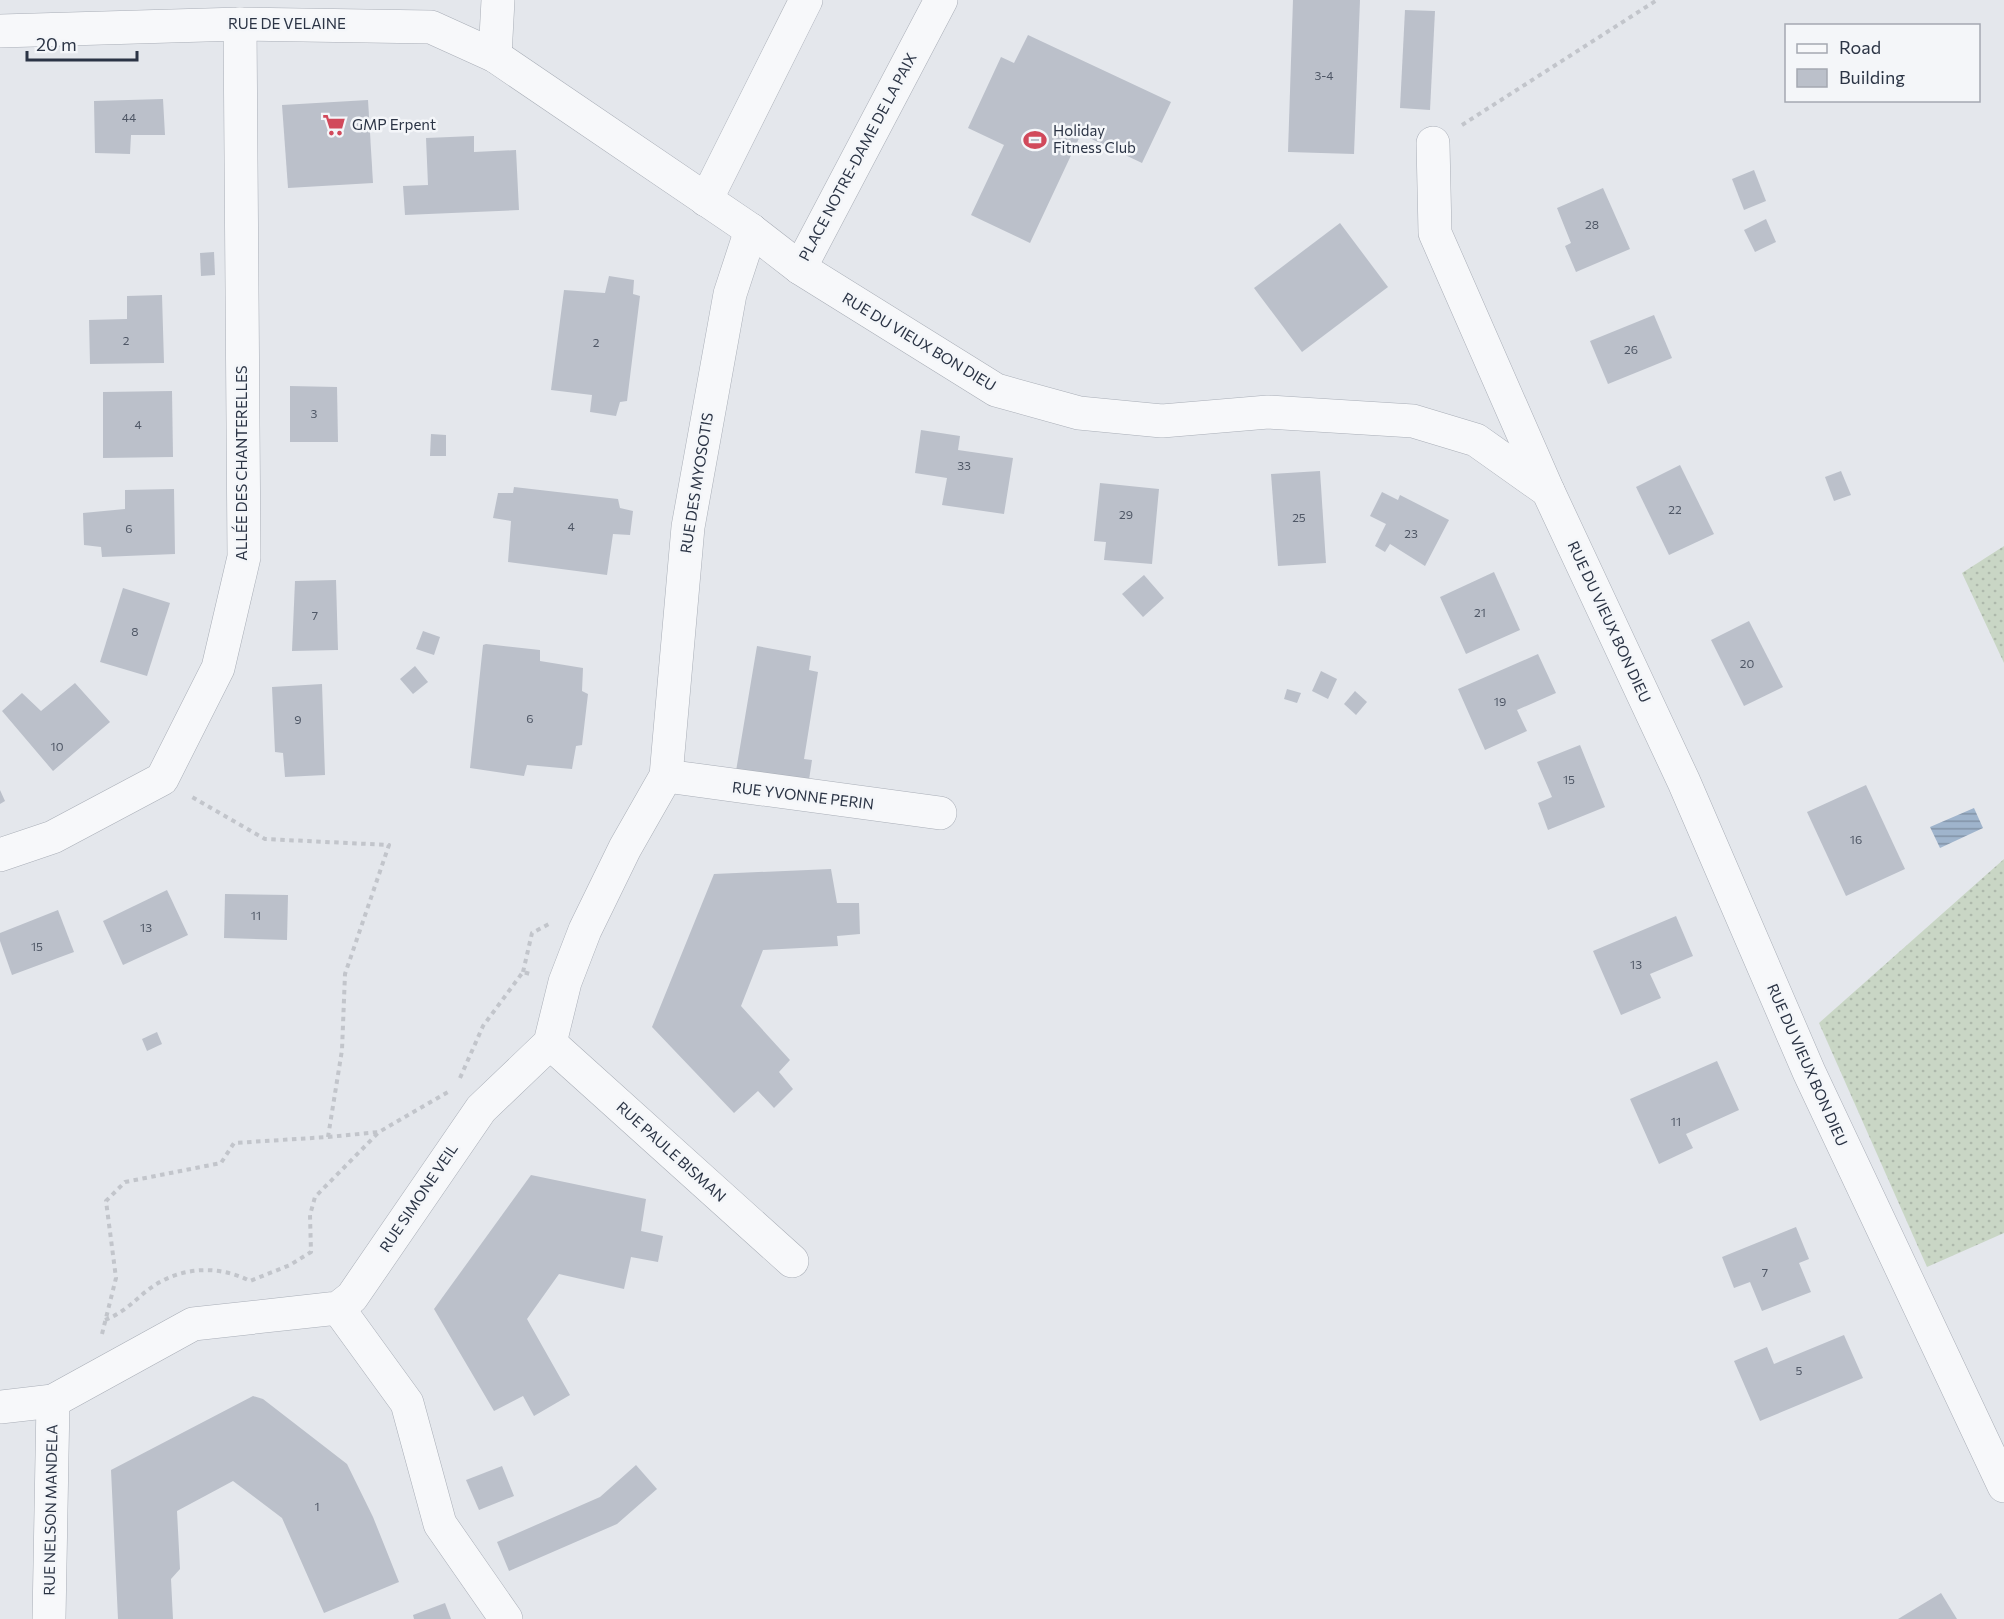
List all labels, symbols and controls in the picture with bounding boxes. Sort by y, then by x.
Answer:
street label: RUE DE VELAINE [228,14,346,32]
scale bar [27,24,136,62]
legend [1785,24,1980,102]
text: 20 m [36,33,77,55]
text: Road [1839,36,1881,58]
street label: PLACE NOTRE-DAME DE LA PAIX [794,49,920,264]
text: Building [1839,66,1905,88]
house number: 3-4 [1314,68,1334,82]
house number: 44 [122,110,136,124]
supermarket icon: GMP Erpent [321,112,347,138]
place label: GMP Erpent [352,115,436,133]
place label: Holiday Fitness Club [1053,121,1136,156]
sports icon: Holiday Fitness Club [1022,127,1048,153]
house number: 28 [1585,217,1599,231]
street label: RUE DU VIEUX BON DIEU [839,288,1000,394]
house number: 2 [123,333,130,347]
house number: 2 [593,335,600,349]
house number: 26 [1624,342,1638,356]
street label: ALLÉE DES CHANTERELLES [231,365,250,561]
house number: 3 [311,406,318,420]
street label: RUE DES MYOSOTIS [676,411,716,555]
house number: 4 [134,417,142,431]
house number: 33 [957,458,971,472]
house number: 22 [1668,502,1682,516]
house number: 29 [1119,507,1133,521]
house number: 25 [1292,510,1306,524]
house number: 4 [567,519,575,533]
house number: 6 [125,521,133,535]
house number: 23 [1404,526,1418,540]
street label: RUE DU VIEUX BON DIEU [1565,538,1655,705]
house number: 21 [1474,605,1486,619]
house number: 7 [312,608,318,622]
house number: 8 [131,624,139,638]
house number: 20 [1740,656,1754,670]
house number: 19 [1494,694,1506,708]
house number: 6 [526,711,534,725]
house number: 9 [294,712,302,726]
house number: 10 [51,739,64,753]
house number: 15 [1563,772,1575,786]
street label: RUE YVONNE PERIN [731,777,875,813]
house number: 16 [1850,832,1862,846]
house number: 11 [251,908,261,922]
house number: 13 [140,920,152,934]
house number: 15 [31,939,43,953]
house number: 13 [1630,957,1642,971]
street label: RUE DU VIEUX BON DIEU [1764,981,1852,1149]
street label: RUE PAULE BISMAN [613,1097,730,1205]
house number: 11 [1671,1114,1681,1128]
street label: RUE SIMONE VEIL [375,1139,461,1255]
house number: 7 [1762,1265,1768,1279]
house number: 5 [1796,1363,1803,1377]
street label: RUE NELSON MANDELA [40,1424,60,1596]
house number: 1 [314,1499,320,1513]

